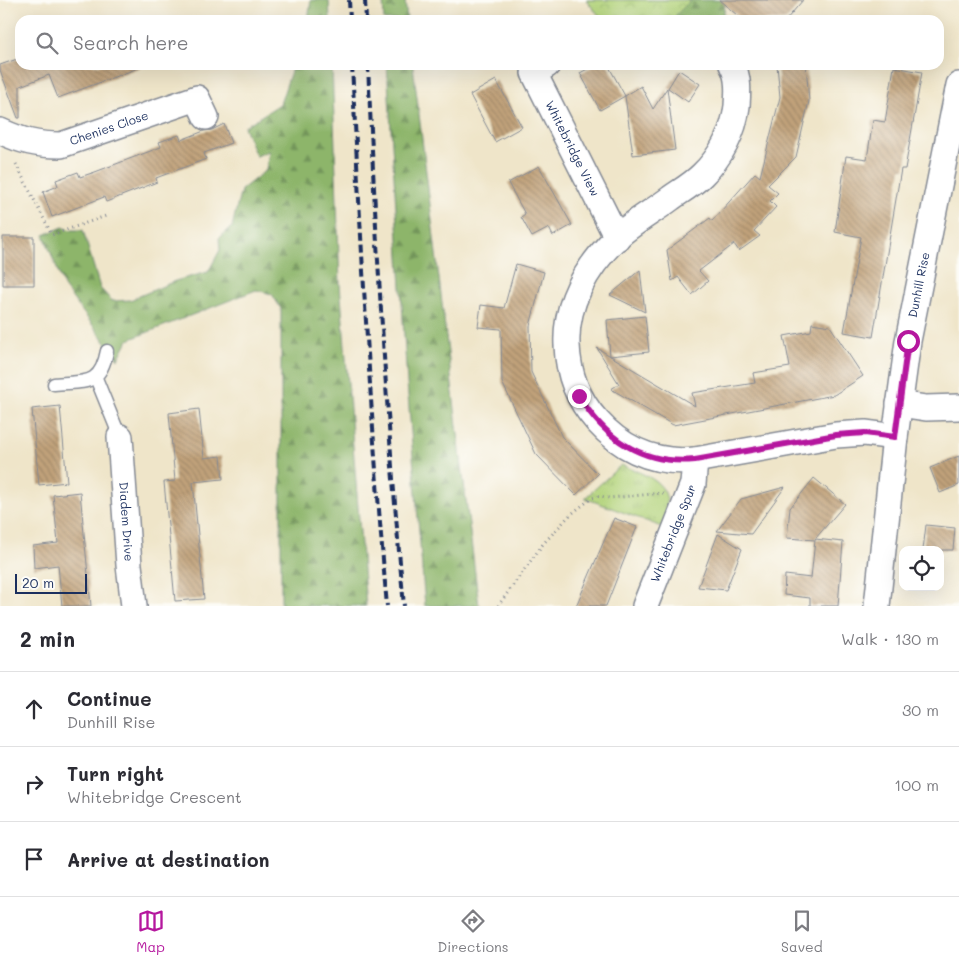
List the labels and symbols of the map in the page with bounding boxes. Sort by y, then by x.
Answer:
street label: Whitebridge View [542,98,604,199]
street label: Chenies Close [67,106,150,148]
street label: Dunhill Rise [904,251,933,319]
route start [897,330,920,353]
route end [568,385,591,408]
street label: Diadem Drive [116,481,138,562]
street label: Whitebridge Spur [646,482,699,584]
scale bar [15,571,88,594]

